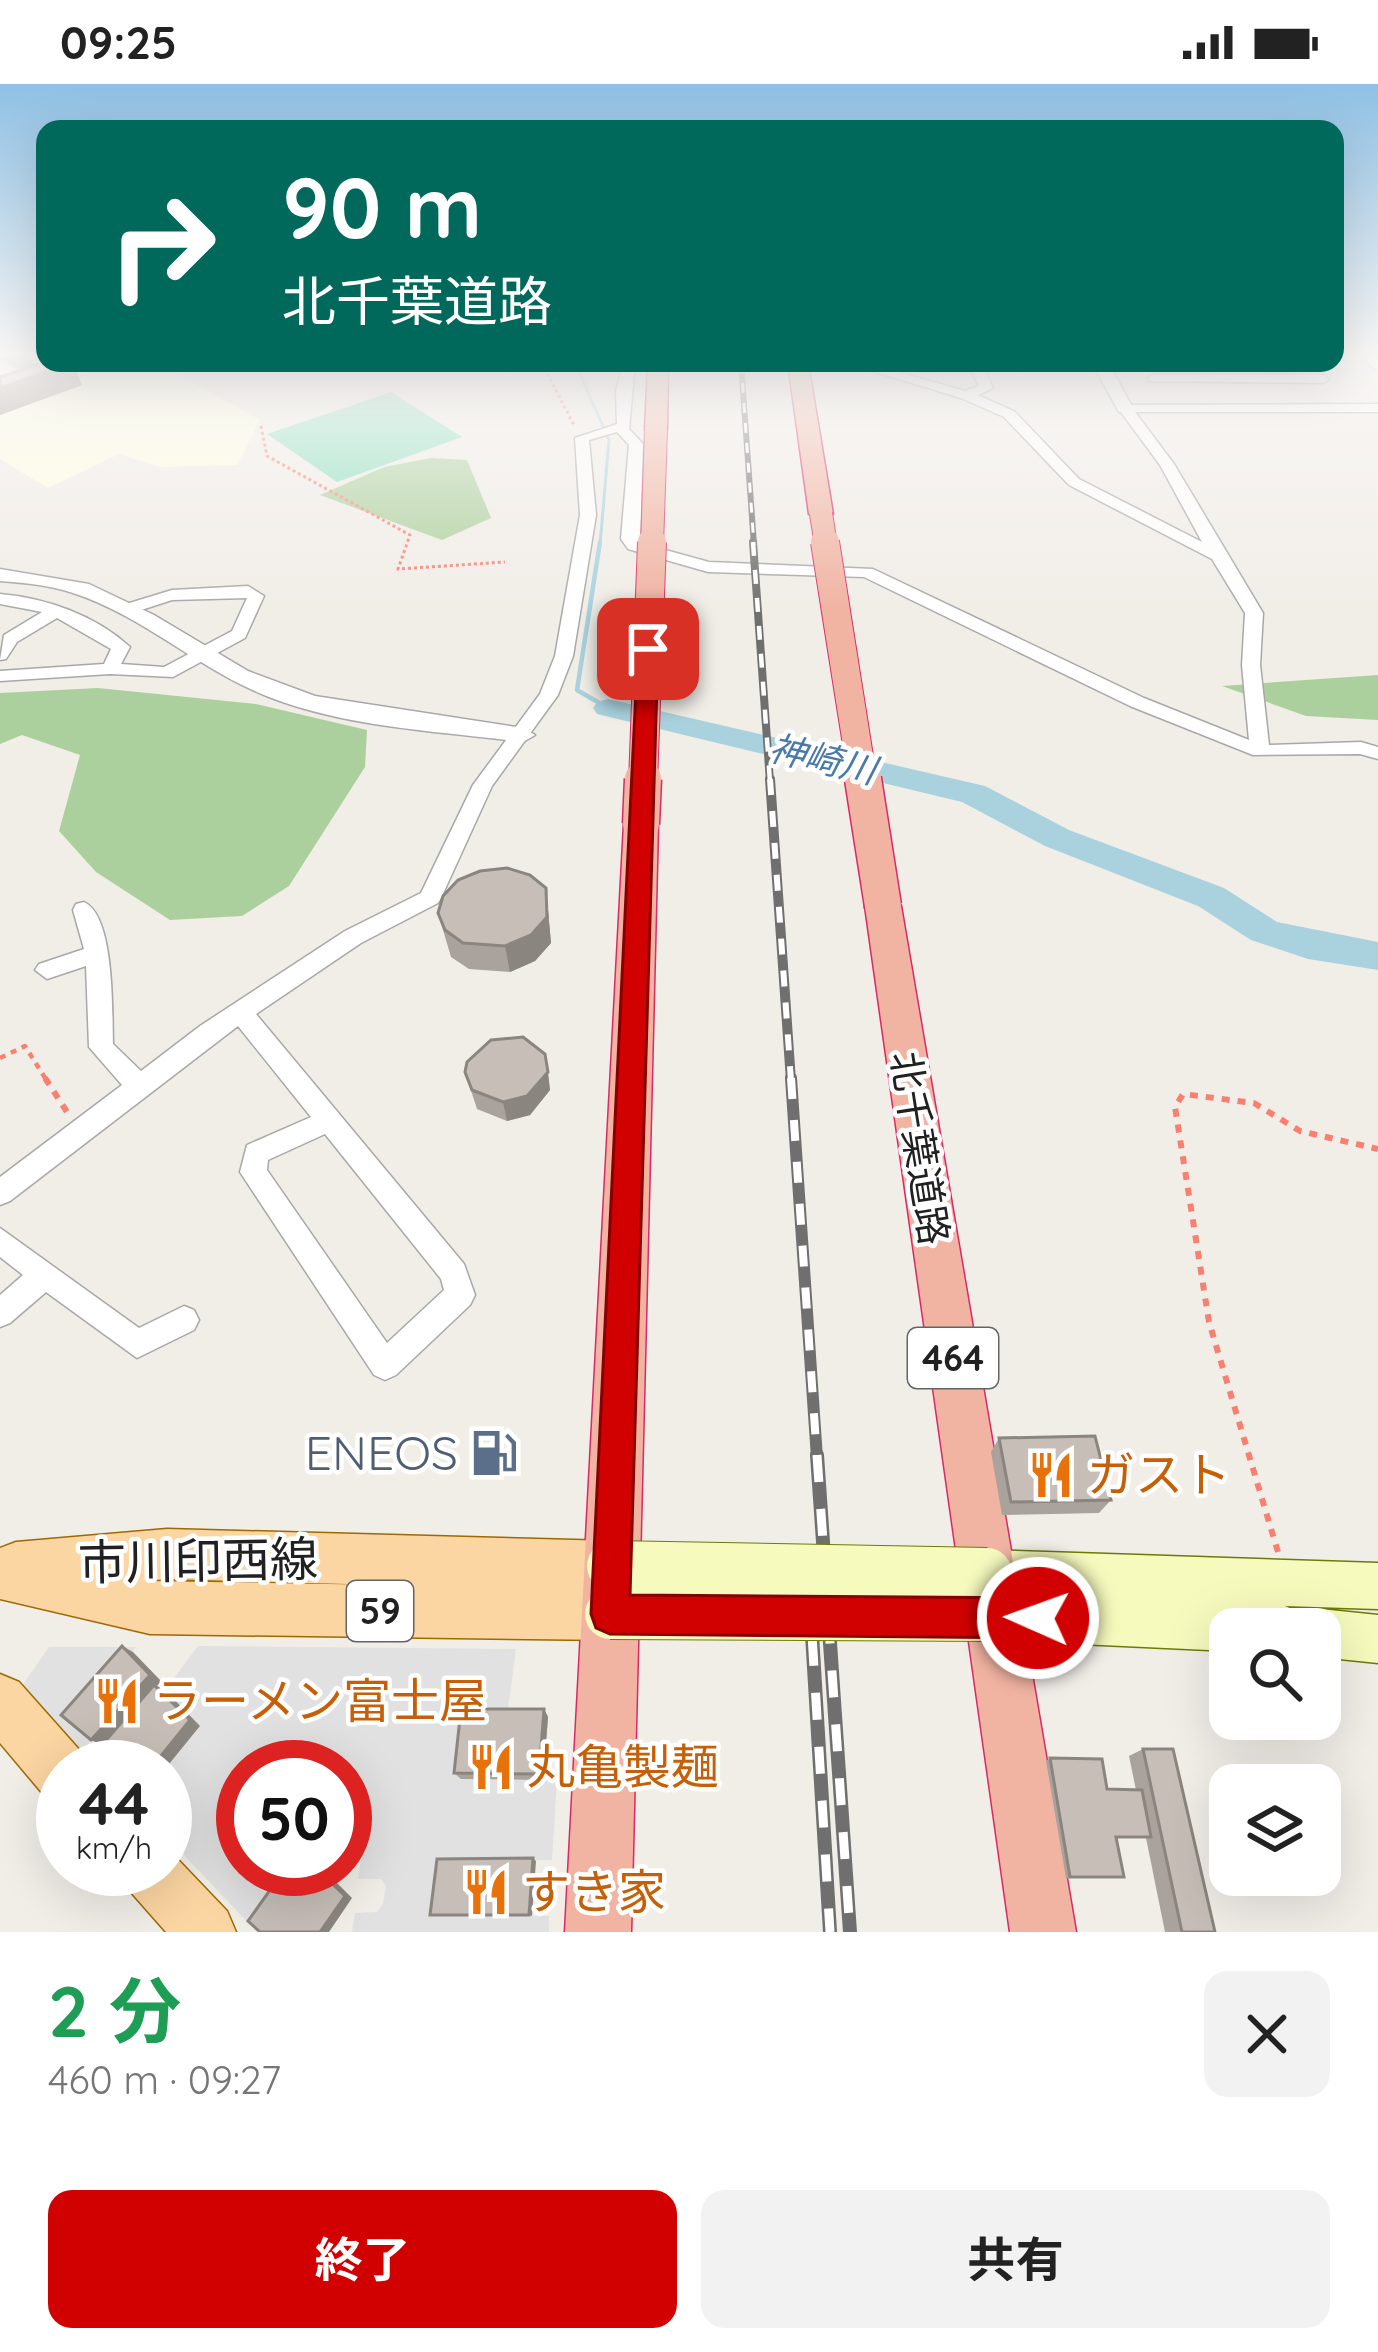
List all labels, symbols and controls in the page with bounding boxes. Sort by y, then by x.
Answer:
text: 09:25 [60,14,177,70]
text: 90 m [282,154,482,259]
icon: right [84,168,240,324]
text: 北千葉道路 [282,267,552,335]
pin [597,598,699,700]
icon: arrive [615,616,681,682]
water label: 神崎川 [765,724,885,793]
street label: 北千葉道路 [881,1048,960,1248]
road number: 464 [908,1328,998,1388]
place label: ENEOS [305,1422,458,1482]
fuel station icon: ENEOS [469,1428,519,1478]
place label: ガスト [1087,1444,1231,1504]
restaurant icon: ガスト [1026,1450,1076,1500]
street label: 市川印西線 [77,1528,318,1592]
position arrow [975,1555,1101,1681]
road number: 59 [347,1581,413,1641]
map controls [1209,1608,1341,1896]
button: search [1209,1608,1341,1740]
place label: ラーメン富士屋 [153,1670,487,1730]
restaurant icon: ラーメン富士屋 [92,1676,142,1726]
place label: 丸亀製麺 [527,1736,719,1796]
speed limit sign: 50 [216,1740,372,1896]
restaurant icon: 丸亀製麺 [466,1742,516,1792]
button: layers [1209,1764,1341,1896]
text: 44 [79,1765,149,1840]
text: km/h [76,1829,152,1867]
place label: すき家 [522,1861,666,1921]
restaurant icon: すき家 [461,1867,511,1917]
text: 2 分 [48,1965,181,2055]
button: close [1204,1971,1330,2097]
text: 460 m · 09:27 [48,2055,281,2104]
button: 終了 [48,2190,677,2328]
button: 共有 [701,2190,1330,2328]

